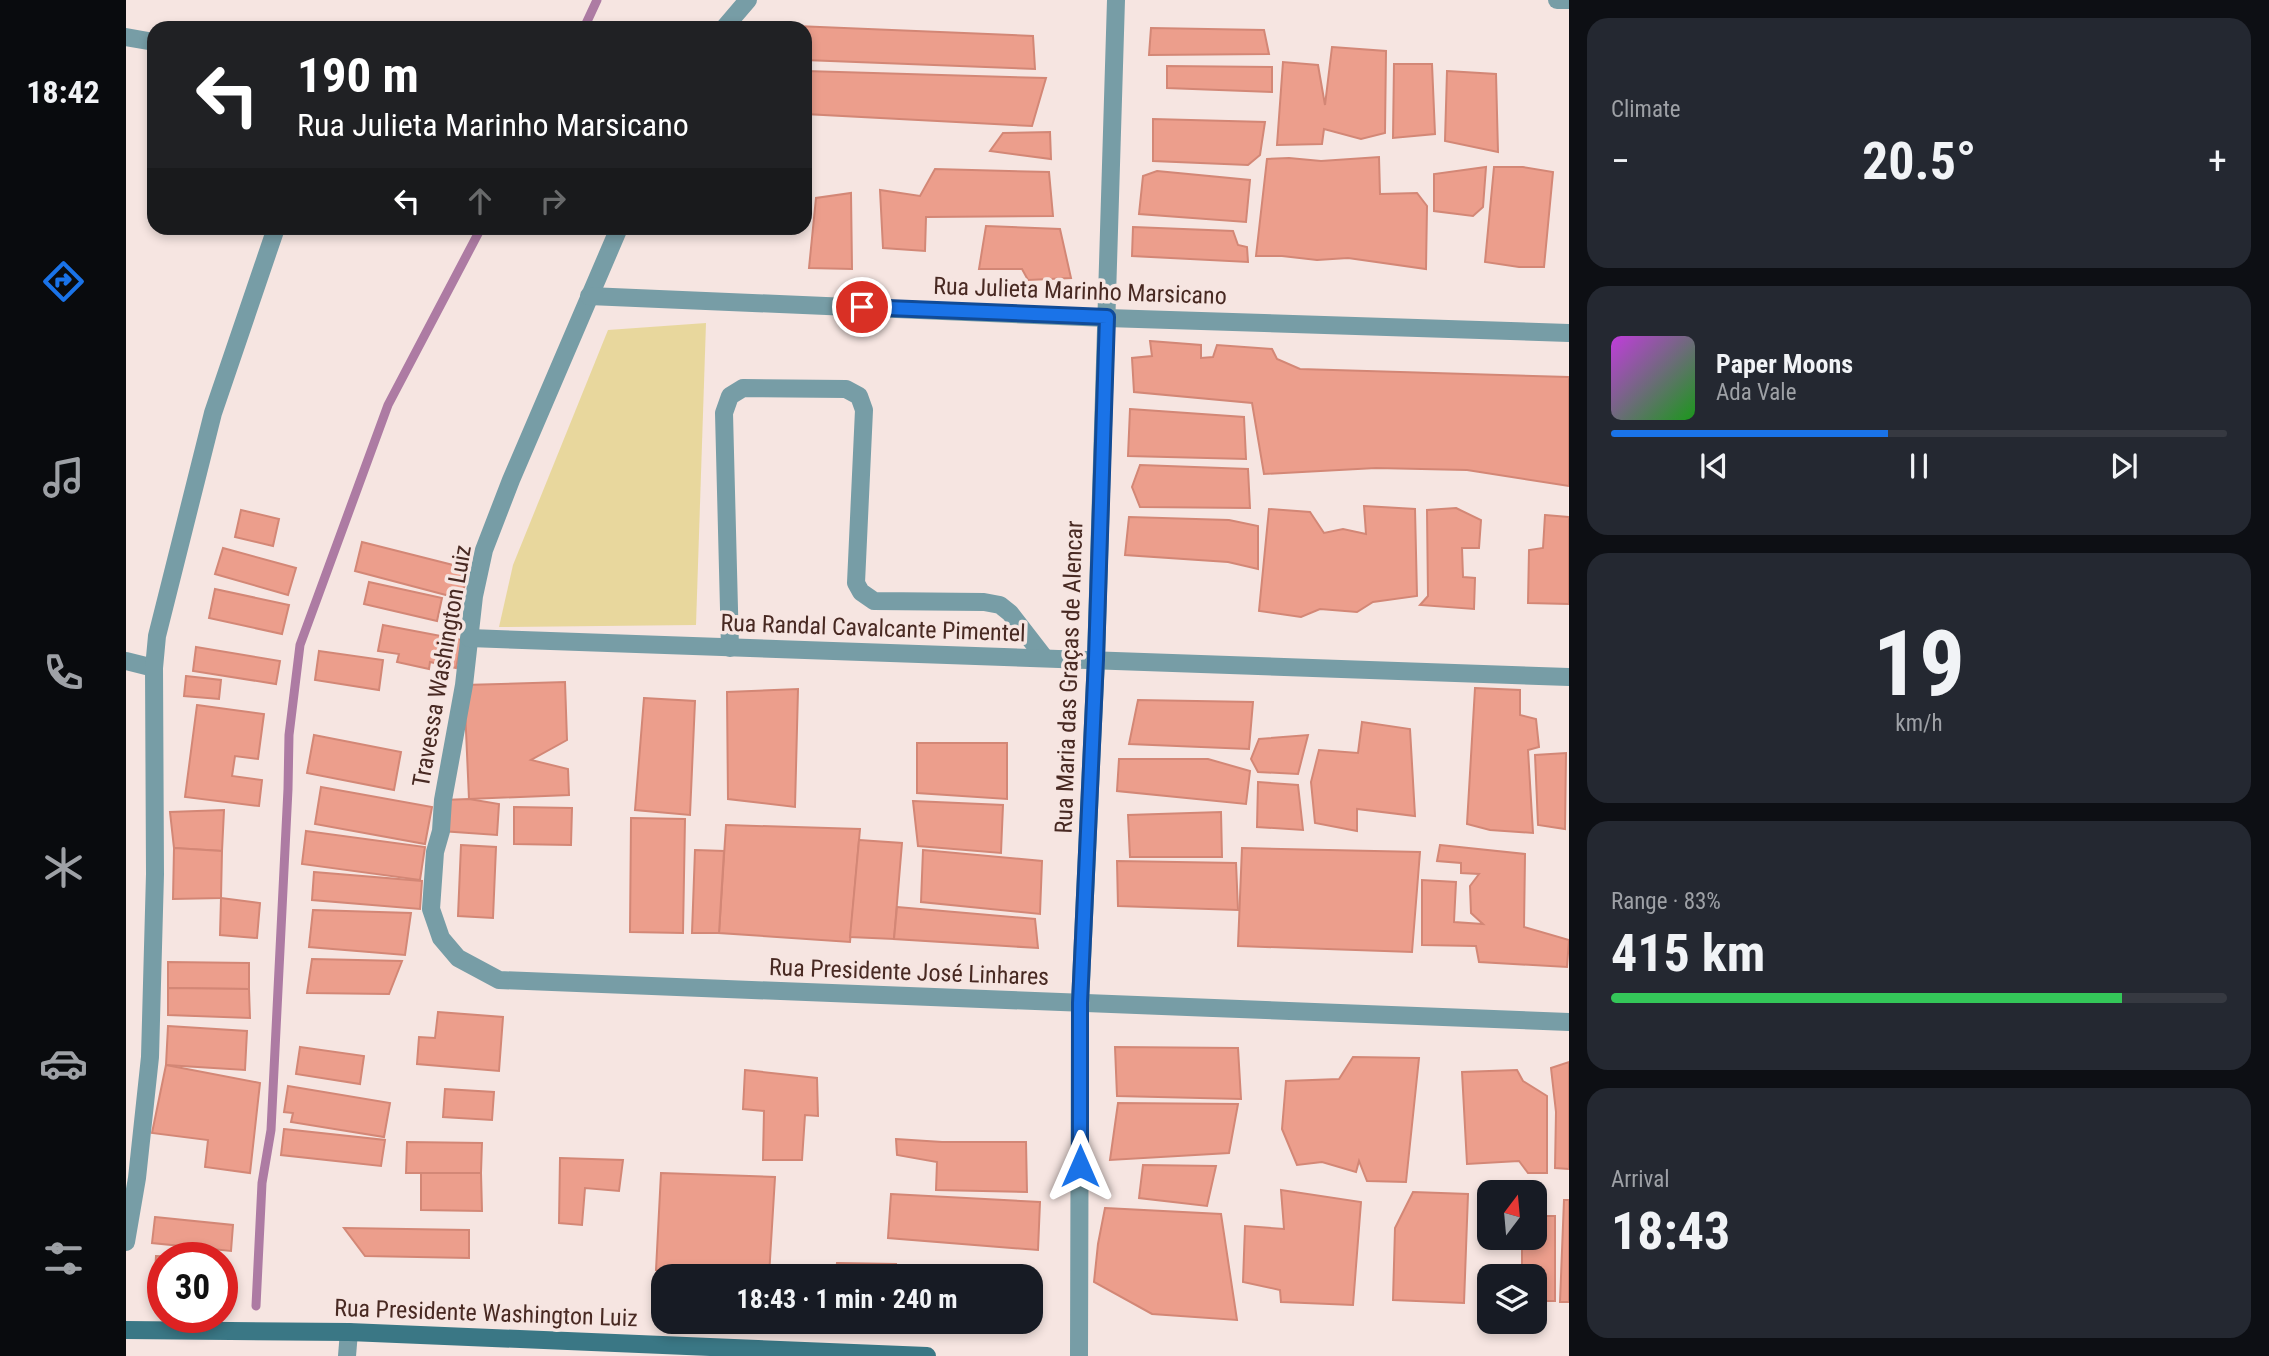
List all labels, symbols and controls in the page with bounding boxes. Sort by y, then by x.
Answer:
text: 190 m [297,47,419,104]
icon: left [182,49,273,140]
text: 18:42 [26,73,100,111]
text: Climate [1611,96,1681,123]
text: Rua Julieta Marinho Marsicano [297,106,689,144]
text: 20.5° [1862,131,1976,192]
text: − [1611,139,1630,183]
text: + [2208,139,2227,183]
icon: left [388,182,426,220]
icon: ahead [461,182,499,220]
icon: right [534,182,572,220]
icon: directions [39,257,88,306]
street label: Rua Julieta Marinho Marsicano [933,272,1227,310]
pin [832,277,892,337]
icon: arrive [843,288,881,326]
text: Paper Moons [1716,349,1853,379]
text: Ada Vale [1716,379,1796,406]
icon: previous [1695,447,1733,485]
icon: pause [1900,447,1938,485]
icon: next [2105,447,2143,485]
icon: music [39,453,88,502]
street label: Rua Maria das Graças de Alencar [1050,520,1088,834]
street label: Travessa Washington Luiz [407,543,477,789]
street label: Rua Randal Cavalcante Pimentel [720,609,1026,647]
text: 19 [1873,611,1965,717]
icon: phone [39,648,88,697]
text: km/h [1895,710,1943,737]
icon: climate [39,843,88,892]
text: Range · 83% [1611,888,1721,915]
text: 415 km [1611,923,1765,984]
street label: Rua Presidente José Linhares [768,953,1050,991]
icon: car [39,1039,88,1088]
position arrow [1043,1129,1117,1203]
text: Arrival [1611,1166,1670,1193]
north arrow [1477,1180,1547,1250]
map controls [1477,1180,1547,1334]
text: 18:43 [1611,1201,1730,1262]
icon: filters [39,1234,88,1283]
speed limit sign: 30 [147,1242,238,1333]
button: layers [1477,1264,1547,1334]
text: 18:43 · 1 min · 240 m [737,1284,957,1314]
street label: Rua Presidente Washington Luiz [334,1294,638,1332]

